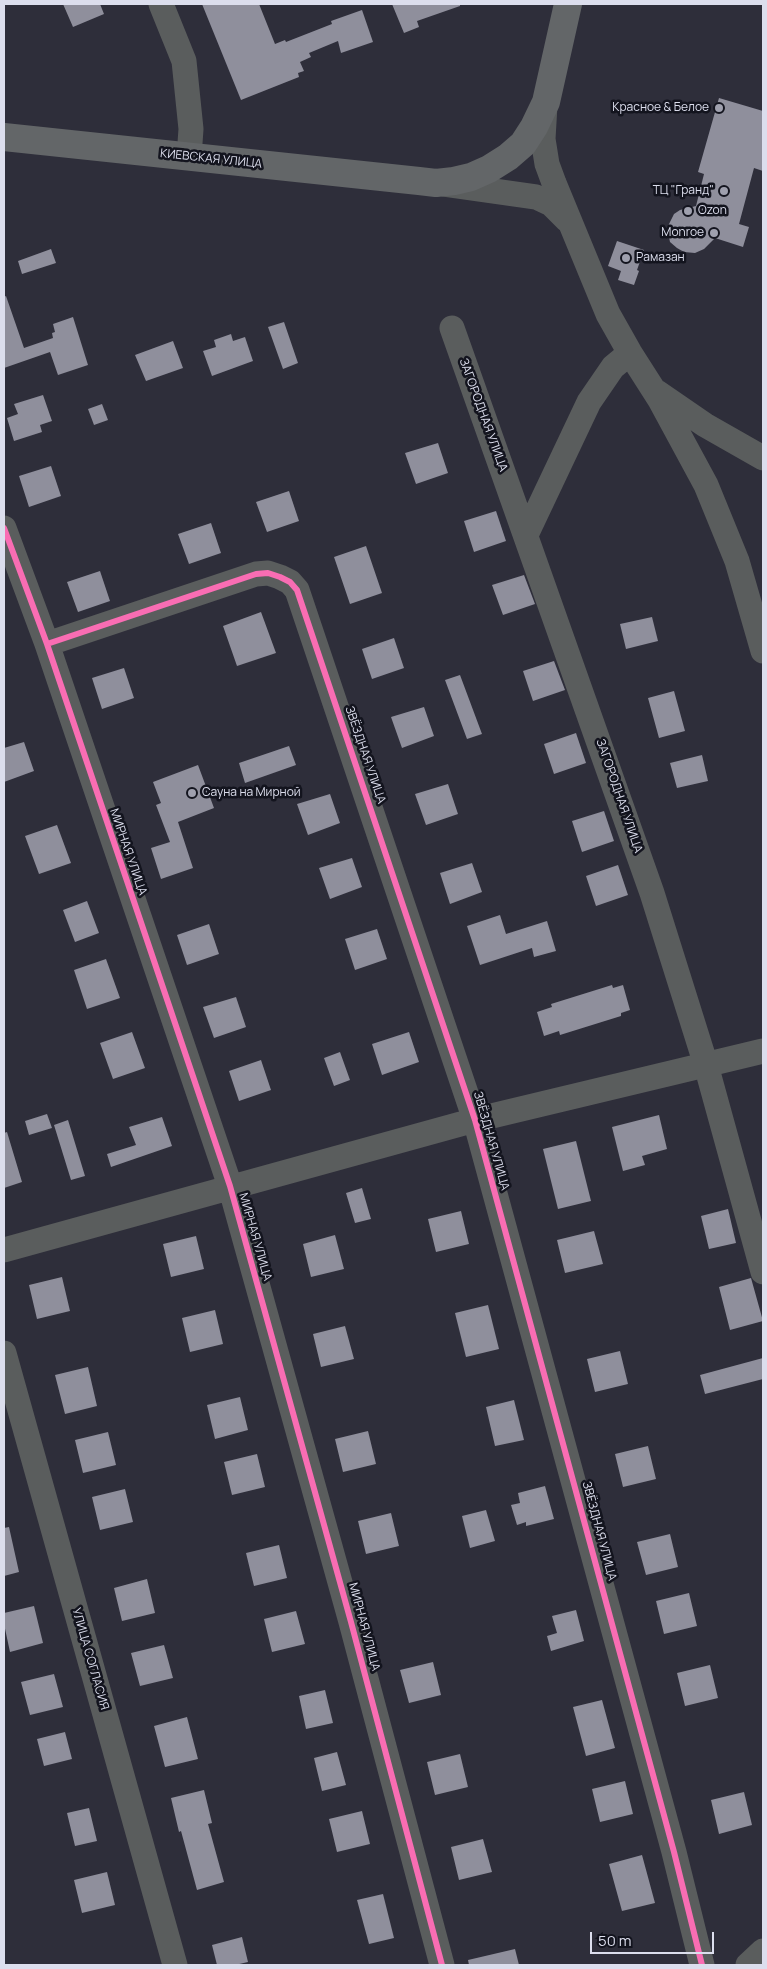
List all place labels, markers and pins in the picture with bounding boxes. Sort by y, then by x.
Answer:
place label: Красное & Белое [612,101,709,115]
marker: Красное & Белое [713,102,725,114]
place label: ТЦ "Гранд" [653,184,714,198]
marker: ТЦ "Гранд" [718,185,730,197]
place label: Ozon [698,204,727,218]
marker: Ozon [682,205,694,217]
place label: Monroe [661,226,704,240]
marker: Monroe [708,227,720,239]
place label: Рамазан [636,251,685,265]
marker: Рамазан [620,252,632,264]
place label: Сауна на Мирной [202,786,301,800]
marker: Сауна на Мирной [186,787,198,799]

